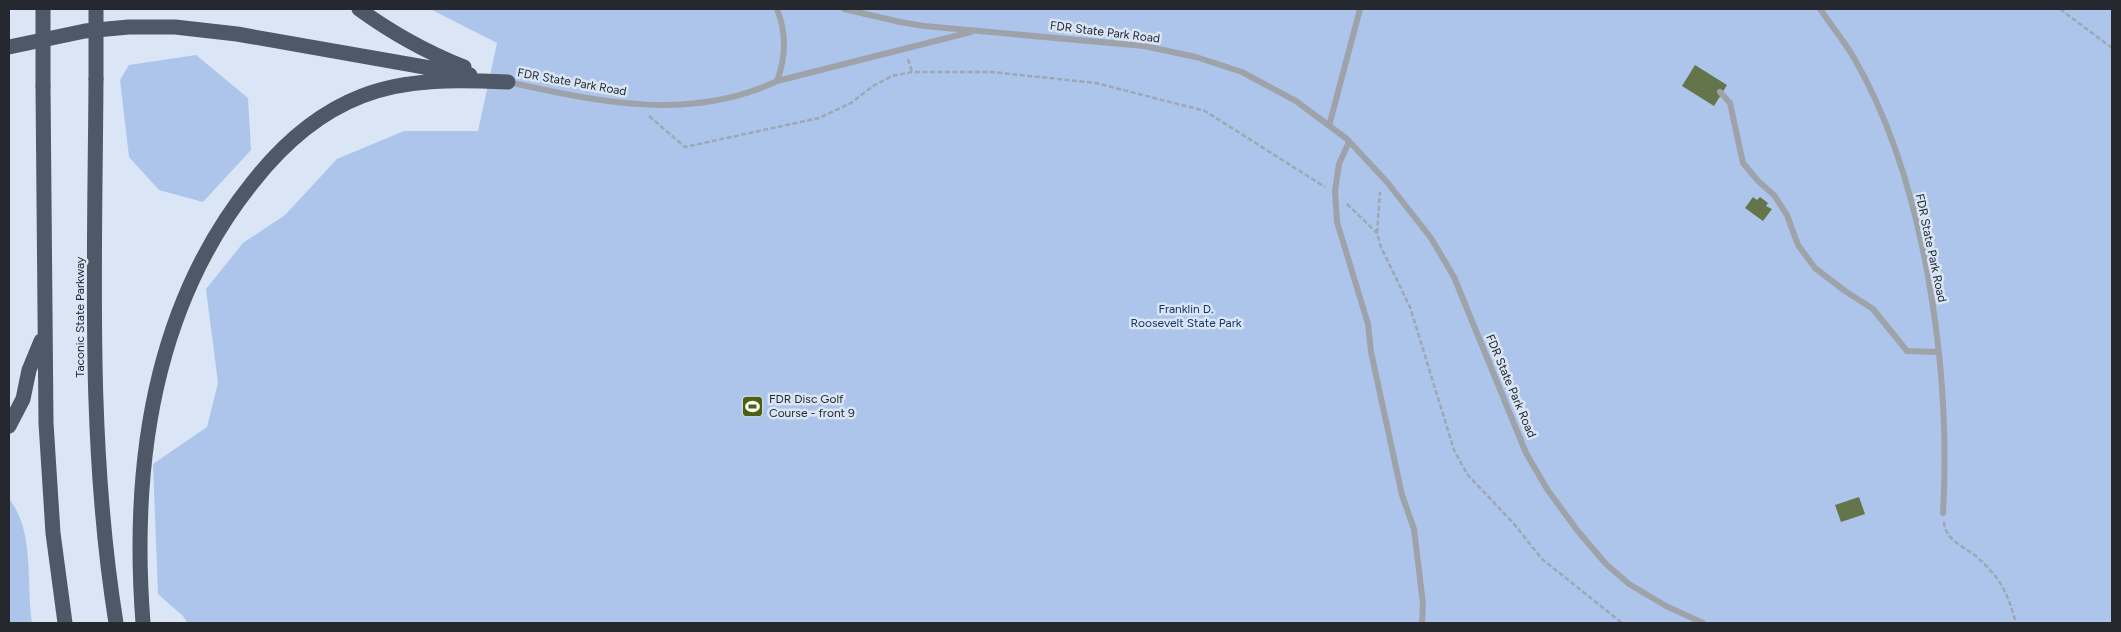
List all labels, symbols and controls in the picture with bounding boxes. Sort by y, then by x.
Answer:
street label: FDR State Park Road [1049,18,1161,46]
street label: FDR State Park Road [516,65,628,99]
street label: FDR State Park Road [1913,192,1949,304]
street label: Taconic State Parkway [73,256,87,377]
park label: Franklin D. Roosevelt State Park [1130,302,1242,330]
street label: FDR State Park Road [1483,332,1539,440]
place label: FDR Disc Golf Course - front 9 [769,392,855,420]
sports icon: FDR Disc Golf Course - front 9 [741,394,765,418]

